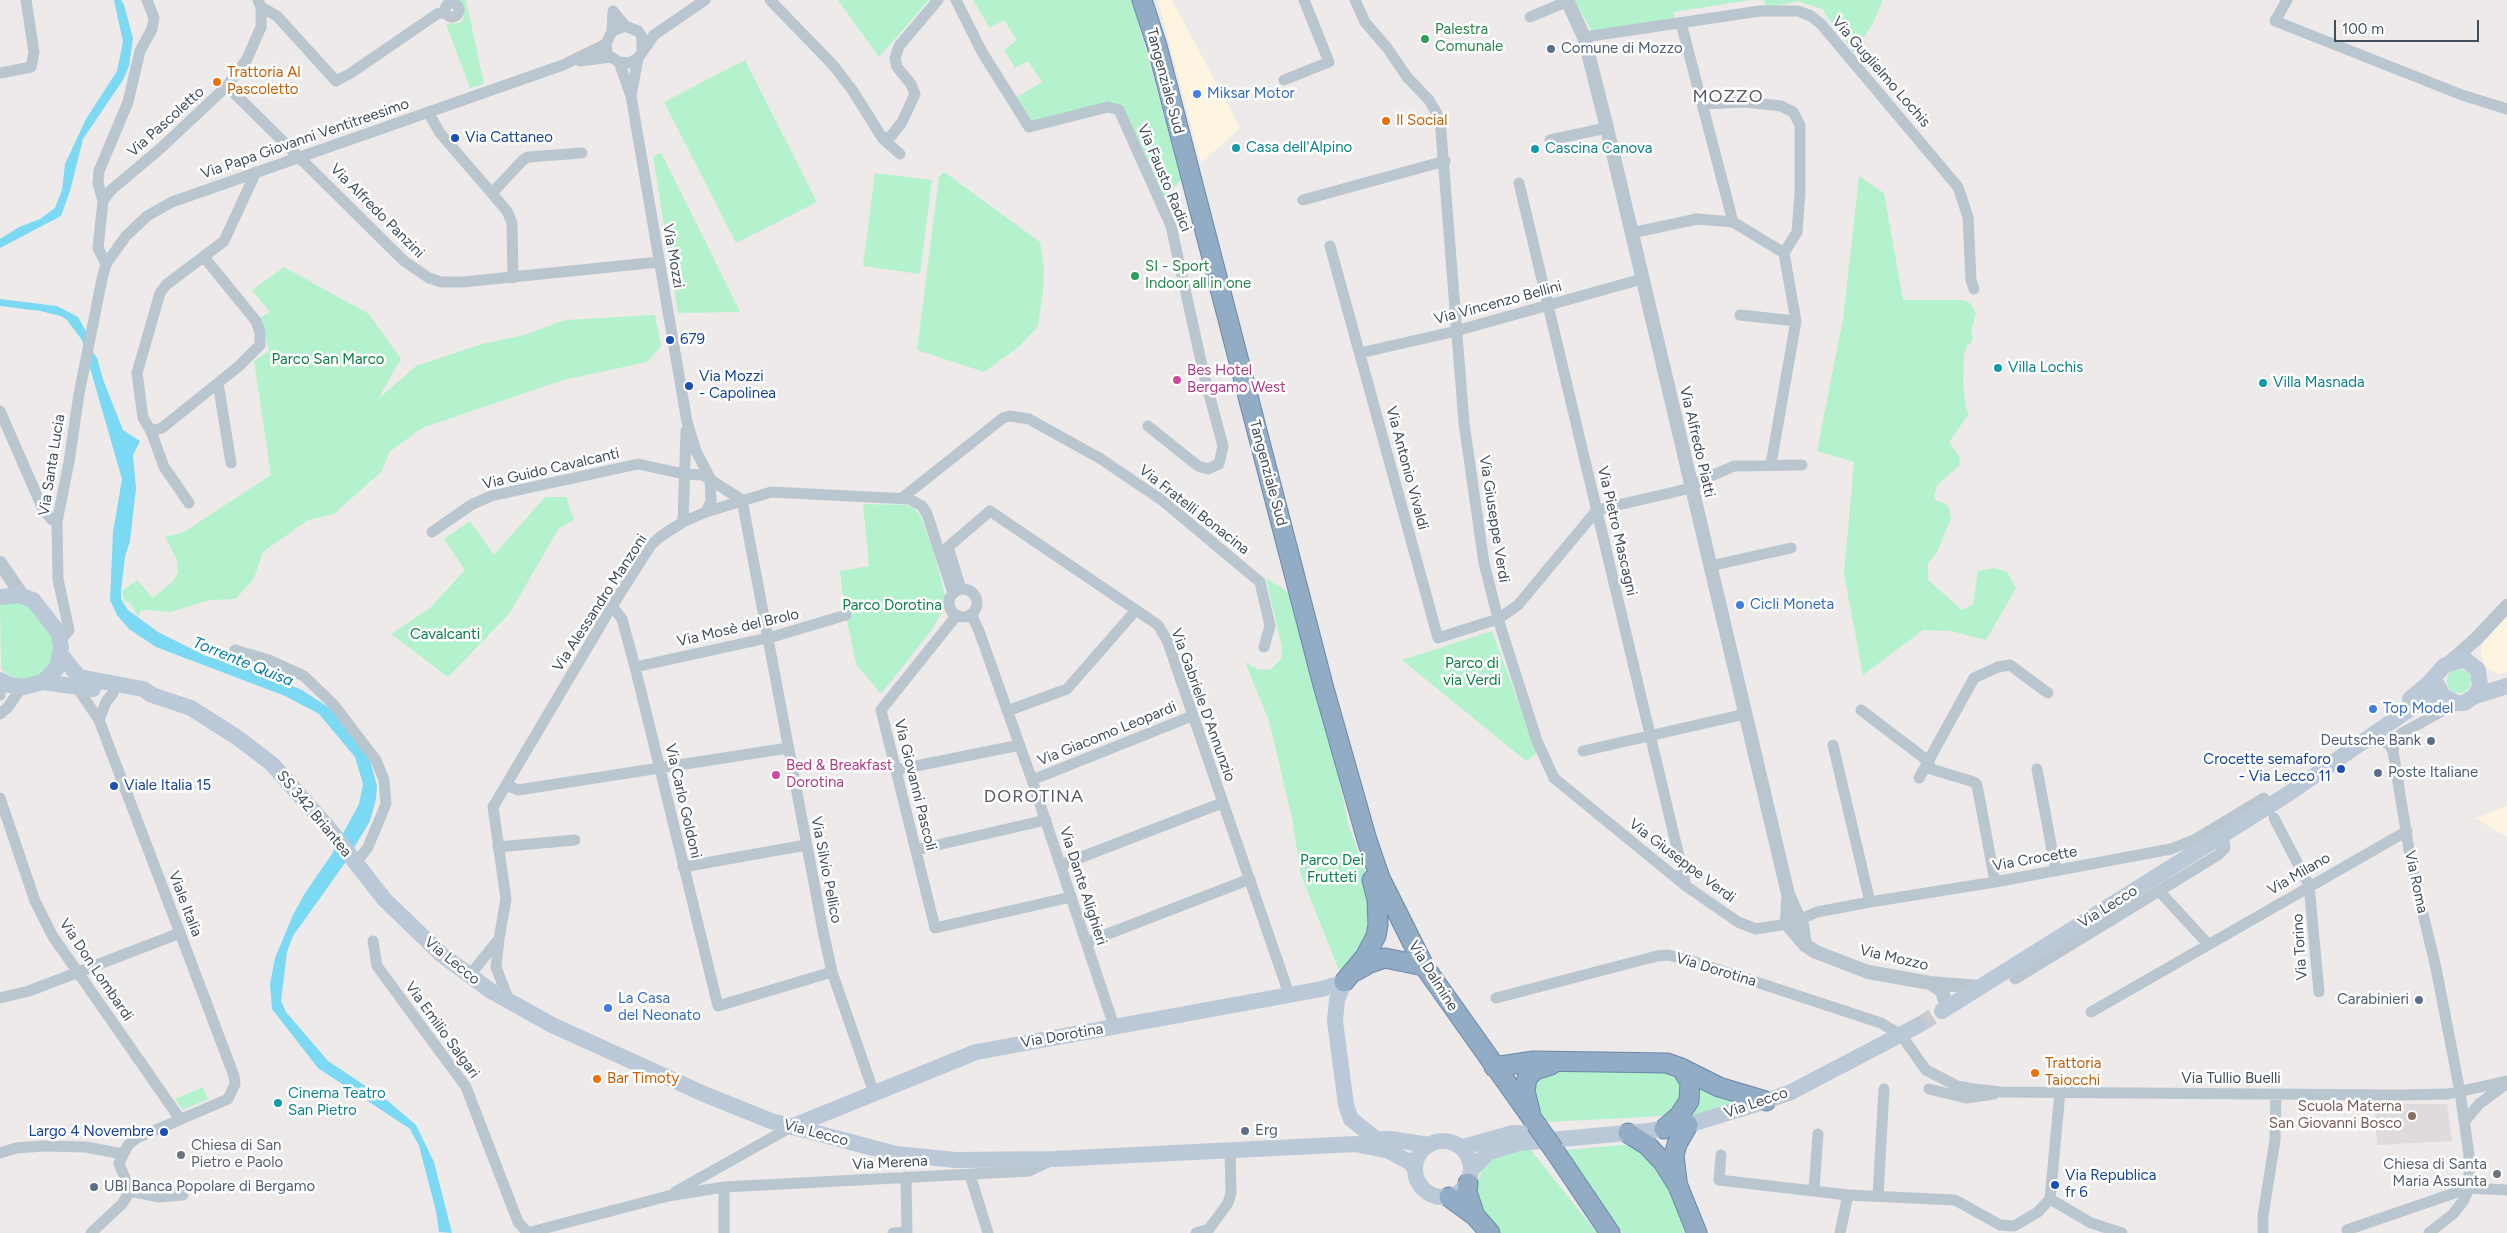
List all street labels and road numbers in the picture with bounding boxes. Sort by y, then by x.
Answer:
street label: Via Guglielmo Lochis [1828,13,1934,131]
street label: Tangenziale Sud [1142,26,1188,136]
street label: Via Pascoletto [124,83,208,161]
street label: Via Papa Giovanni Ventitreesimo [199,95,411,183]
street label: Via Fausto Radici [1133,121,1195,235]
street label: Via Alfredo Panzini [326,160,428,262]
street label: Via Mozzi [659,223,687,289]
street label: Via Vincenzo Bellini [1432,277,1564,329]
street label: Via Alfredo Piatti [1675,385,1719,499]
street label: Via Antonio Vivaldi [1382,404,1432,532]
street label: Via Santa Lucia [35,413,69,517]
street label: Tangenziale Sud [1245,418,1291,528]
street label: Via Guido Cavalcanti [481,444,621,494]
street label: Via Giuseppe Verdi [1475,454,1513,584]
street label: Via Fratelli Bonacina [1135,461,1253,559]
street label: Via Pietro Mascagni [1593,464,1641,598]
street label: Via Alessandro Manzoni [549,531,651,675]
street label: Via Mosè del Brolo [675,605,801,651]
street label: Via Gabriele D'Annunzio [1167,626,1239,784]
street label: Via Giacomo Leopardi [1035,698,1179,770]
street label: Via Giovanni Pascoli [890,718,940,852]
street label: Via Carlo Goldoni [661,742,705,860]
street label: SS 342 Briantea [273,767,355,861]
street label: Via Silvio Pellico [807,815,845,925]
street label: Via Giuseppe Verdi [1625,815,1739,907]
street label: Via Dante Alighieri [1055,825,1111,947]
street label: Via Crocette [1991,843,2079,875]
street label: Via Milano [2264,849,2334,899]
street label: Via Roma [2401,849,2431,915]
street label: Viale Italia [164,869,206,939]
street label: Via Lecco [2075,882,2141,932]
street label: Via Torino [2289,913,2311,981]
street label: Via Don Lombardi [55,915,137,1025]
street label: Via Lecco [421,933,483,989]
street label: Via Dalmine [1404,938,1462,1014]
street label: Via Mozzo [1858,941,1930,975]
street label: Via Dorotina [1674,949,1758,991]
street label: Via Emilio Salgari [401,978,483,1082]
street label: Via Dorotina [1019,1020,1105,1052]
street label: Via Tullio Buelli [2181,1070,2281,1088]
street label: Via Lecco [1722,1084,1790,1122]
street label: Via Lecco [782,1116,850,1150]
street label: Via Merena [852,1152,928,1174]

